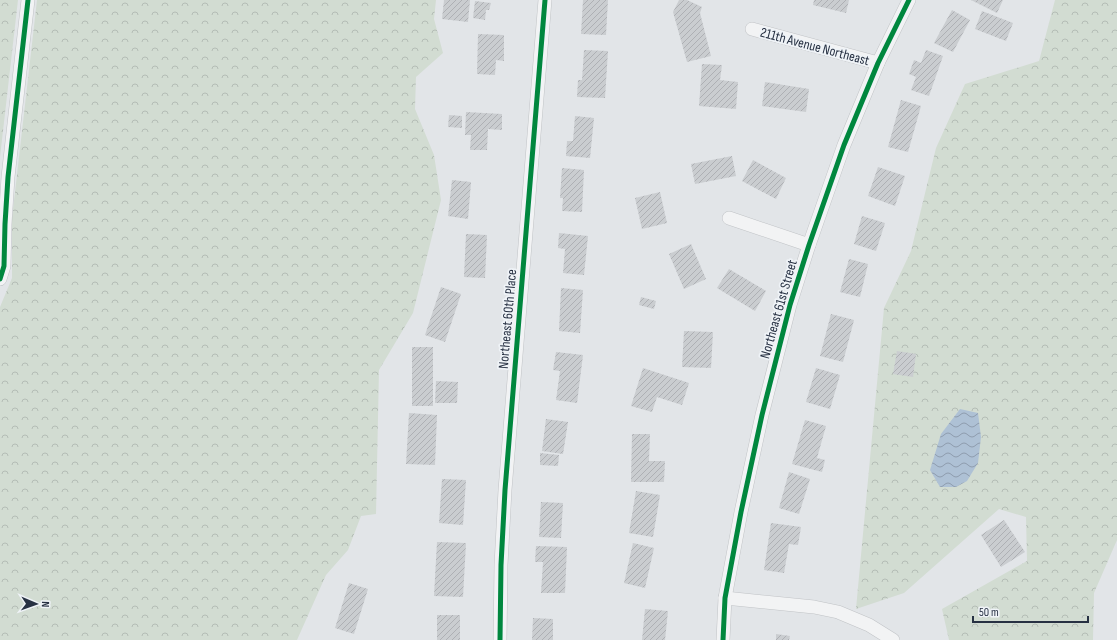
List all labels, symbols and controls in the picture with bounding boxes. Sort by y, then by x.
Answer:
street label: 211th Avenue Northeast [758,24,871,69]
street label: Northeast 61st Street [756,258,801,361]
street label: Northeast 60th Place [495,269,520,370]
north arrow [16,584,56,624]
scale bar [973,598,1088,624]
text: N [39,601,52,608]
text: 50 m [979,605,999,620]

